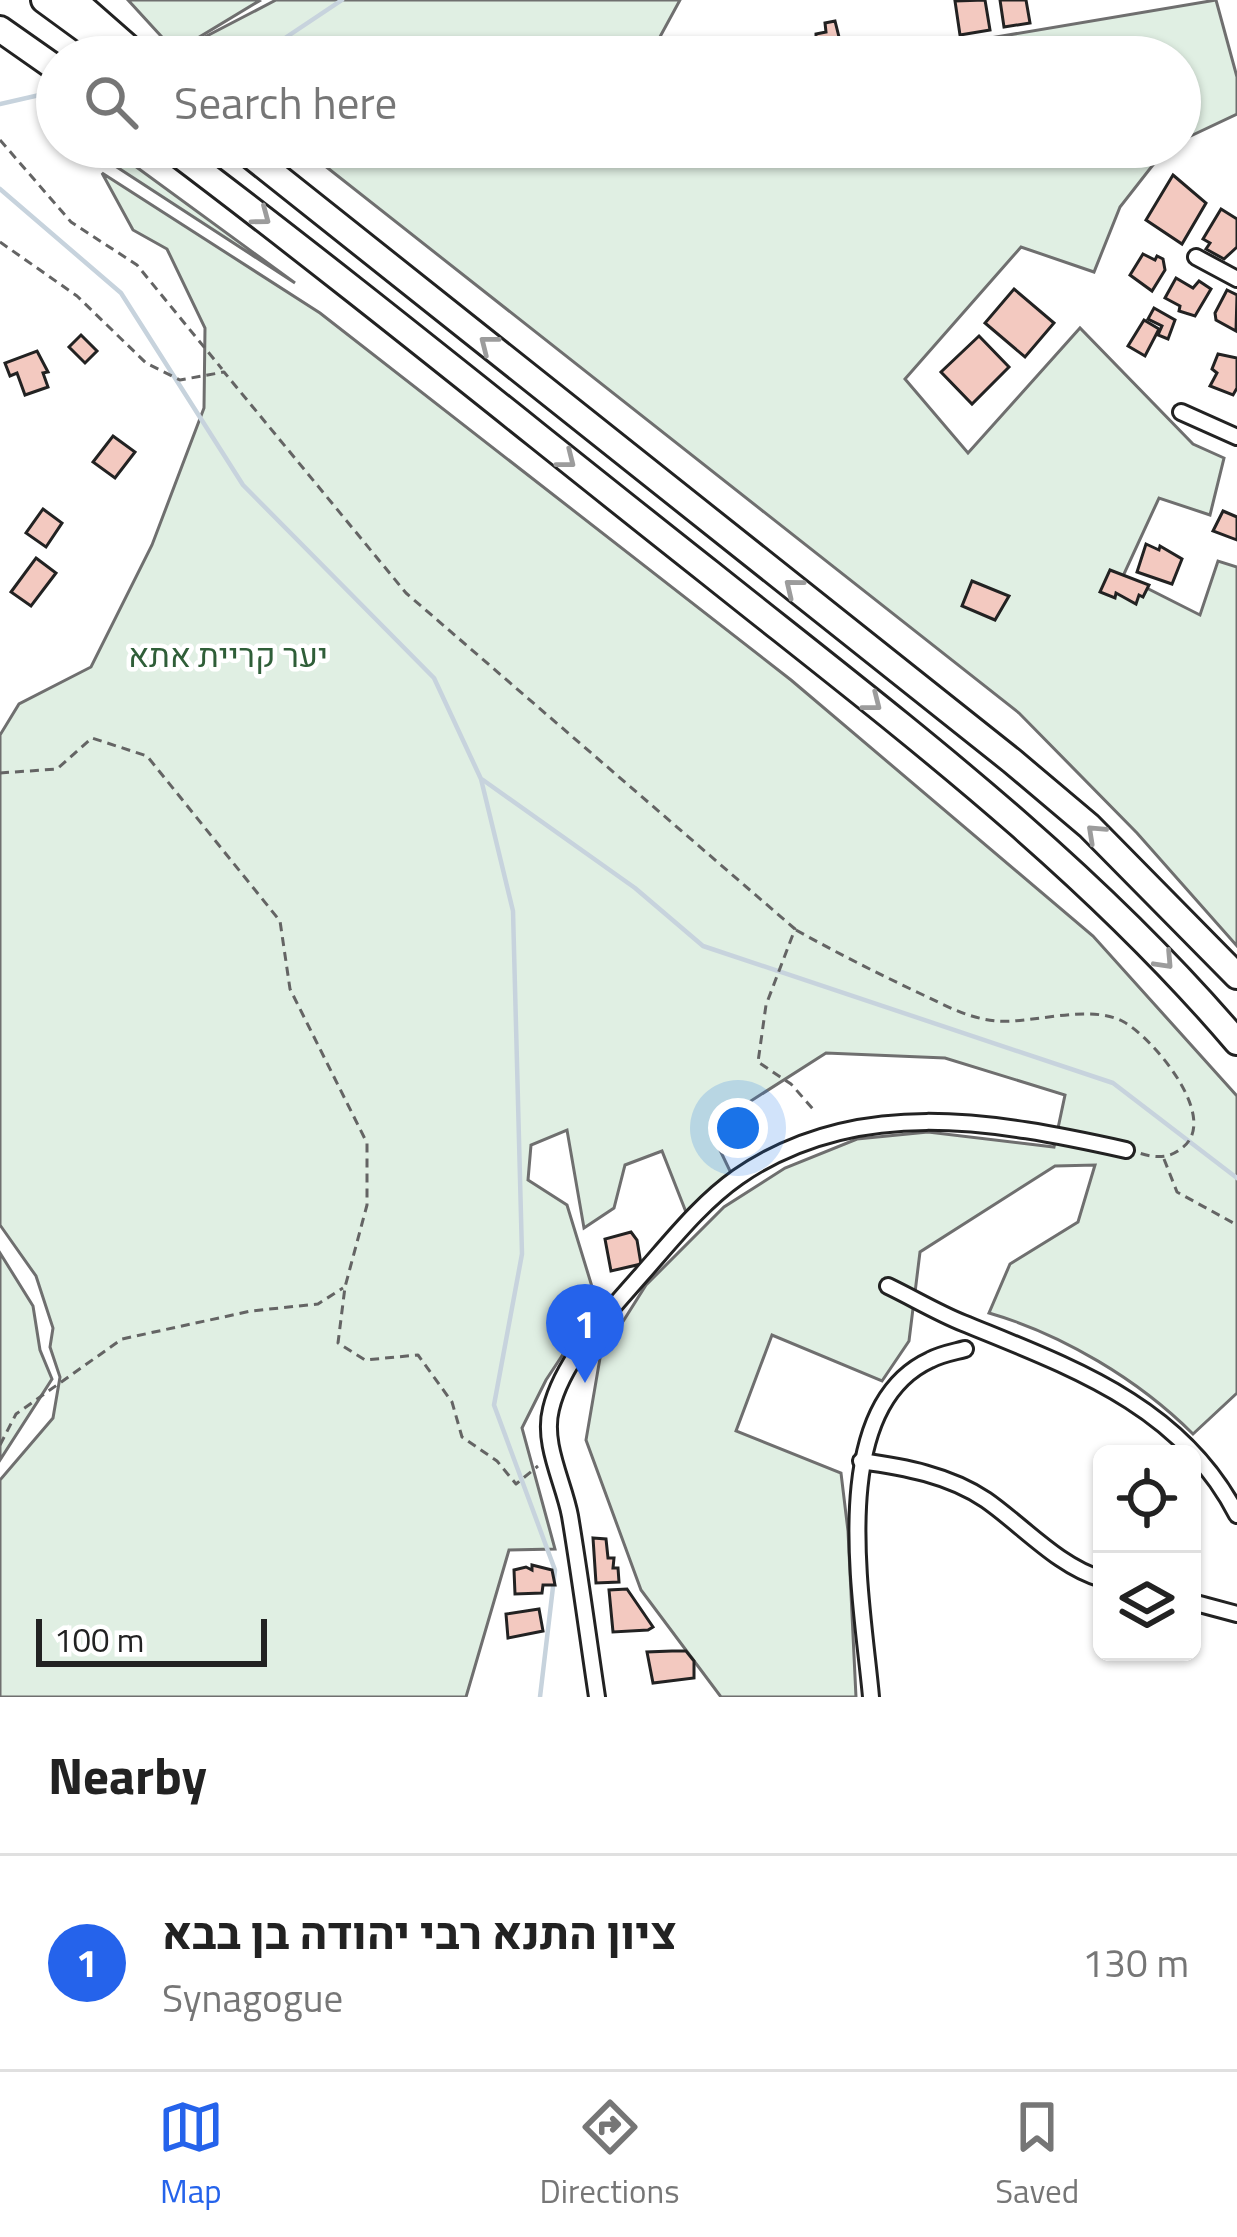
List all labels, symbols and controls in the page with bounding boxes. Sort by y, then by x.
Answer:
search box [36,36,1201,168]
text: Search here [174,68,397,136]
icon: search [78,69,144,135]
one-way arrow [249,203,270,225]
one-way arrow [480,337,502,358]
one-way arrow [554,446,576,467]
one-way arrow [785,579,807,601]
park label: יער קריית אתא [128,630,328,680]
one-way arrow [859,689,881,710]
one-way arrow [1088,826,1109,847]
one-way arrow [1150,947,1172,968]
your location [708,1098,768,1158]
pin: 1 [546,1284,624,1383]
map controls [1093,1445,1201,1661]
button: locate [1093,1445,1201,1553]
button: layers [1093,1553,1201,1661]
scale bar [36,1613,267,1666]
text: 100 m [54,1615,144,1665]
text: Nearby [48,1736,207,1814]
text: ציון התנא רבי יהודה בן בבא [162,1898,677,1966]
text: 1 [76,1933,98,1992]
text: 130 m [1082,1933,1189,1992]
text: Synagogue [162,1968,343,2027]
tab: Map [158,2094,224,2216]
tab: Directions [540,2094,679,2216]
tab: Saved [995,2094,1079,2216]

